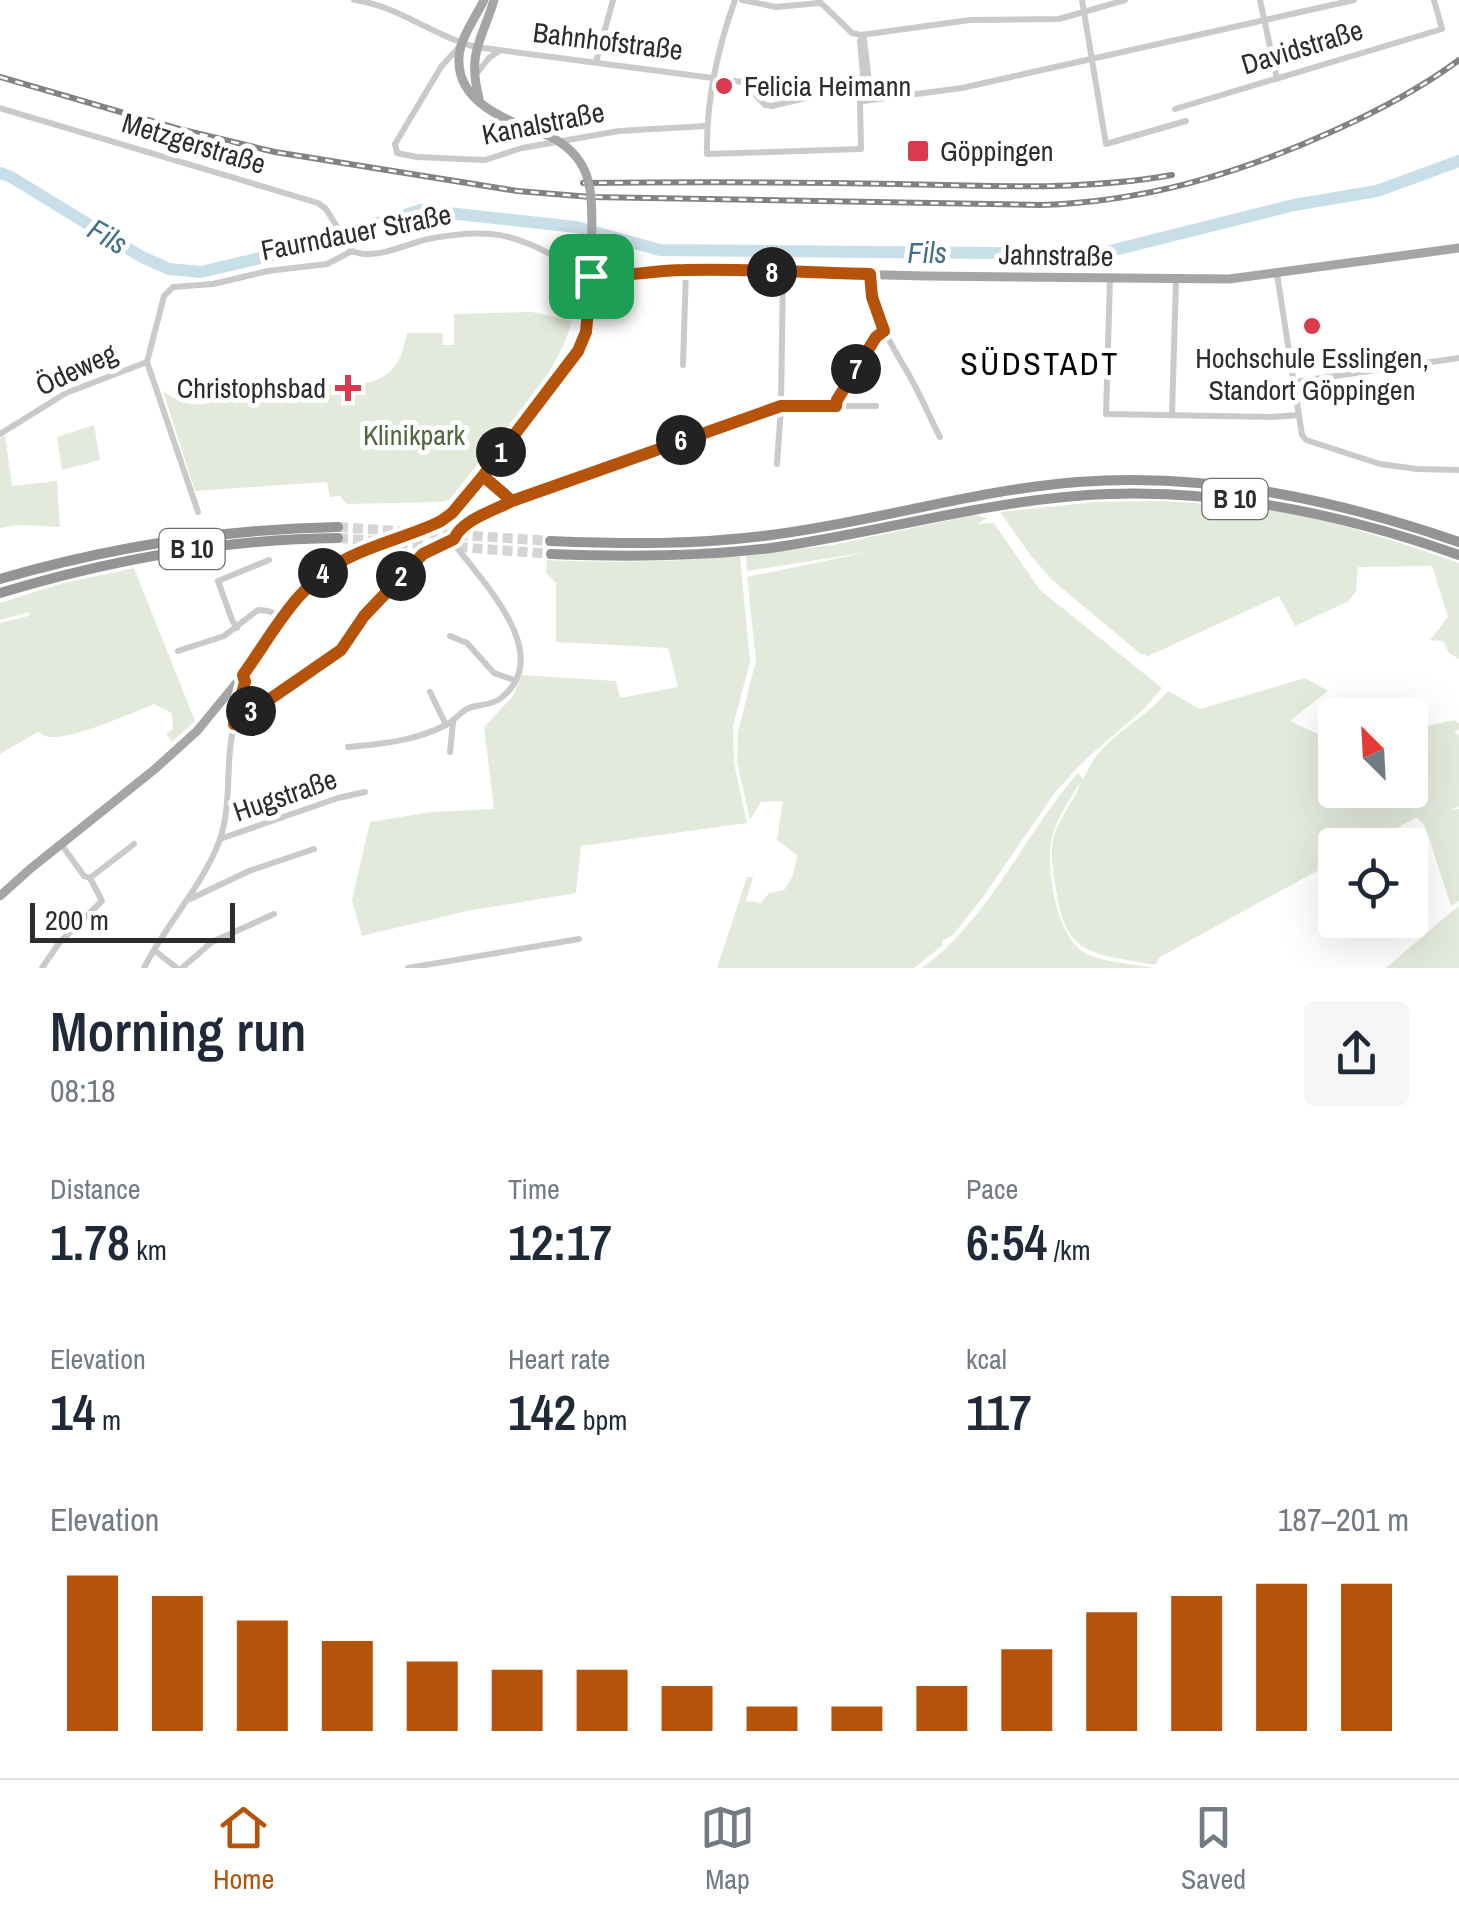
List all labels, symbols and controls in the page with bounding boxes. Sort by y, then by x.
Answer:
street label: Davidstraße [1237,11,1367,83]
street label: Bahnhofstraße [531,13,685,69]
place label: Felicia Heimann [744,67,911,105]
marker: Felicia Heimann [713,75,735,97]
street label: Kanalstraße [479,93,607,153]
street label: Metzgerstraße [118,103,270,183]
place label: Göppingen [940,132,1054,170]
marker: Göppingen [905,138,931,164]
street label: Faurndauer Straße [258,195,454,269]
water label: Fils [81,209,135,263]
water label: Fils [907,232,947,272]
pin [549,234,634,319]
street label: Jahnstraße [998,235,1114,275]
pin: 8 [747,247,797,297]
icon: arrive [564,249,619,304]
text: 8 [766,253,778,291]
marker: Hochschule Esslingen, Standort Göppingen [1301,315,1323,337]
street label: Ödeweg [29,334,123,404]
place label: Hochschule Esslingen, Standort Göppingen [1195,339,1429,409]
district label: SÜDSTADT [960,342,1120,385]
pin: 7 [831,344,881,394]
text: 7 [850,350,862,388]
place label: Christophsbad [177,369,326,407]
marker: Christophsbad [335,375,361,401]
pin: 6 [656,415,706,465]
park label: Klinikpark [363,416,466,454]
text: 6 [675,421,687,459]
pin: 1 [476,427,526,477]
text: 1 [495,433,507,471]
road number: B 10 [1202,479,1268,519]
road number: B 10 [160,529,224,569]
pin: 4 [298,548,348,598]
pin: 2 [376,551,426,601]
text: 4 [317,554,329,592]
text: 2 [395,557,407,595]
pin: 3 [226,686,276,736]
text: 3 [245,692,257,730]
north arrow [1318,698,1428,808]
map controls [1318,698,1428,938]
street label: Hugstraße [228,760,342,830]
button: locate [1318,828,1428,938]
scale bar [30,898,235,943]
text: 200 m [45,901,109,939]
text: Morning run [50,994,306,1068]
button: share [1304,1001,1409,1106]
text: 08:18 [50,1069,116,1112]
text: Distance [50,1170,141,1208]
text: Time [508,1170,560,1208]
text: Pace [966,1170,1018,1208]
text: 1.78 [50,1208,130,1276]
text: 12:17 [508,1208,612,1276]
text: 6:54 [966,1208,1047,1276]
text: km [130,1231,167,1269]
text: /km [1047,1231,1091,1269]
text: Elevation [50,1340,146,1378]
text: Heart rate [508,1340,610,1378]
text: kcal [966,1340,1007,1378]
text: 14 [50,1378,96,1446]
text: 142 [508,1378,576,1446]
text: 117 [966,1378,1032,1446]
text: m [96,1401,121,1439]
text: bpm [576,1401,627,1439]
text: Elevation [50,1498,159,1541]
text: 187–201 m [1278,1498,1409,1541]
tab: Home [213,1800,274,1898]
tab: Map [700,1800,755,1898]
tab: Saved [1181,1800,1246,1898]

